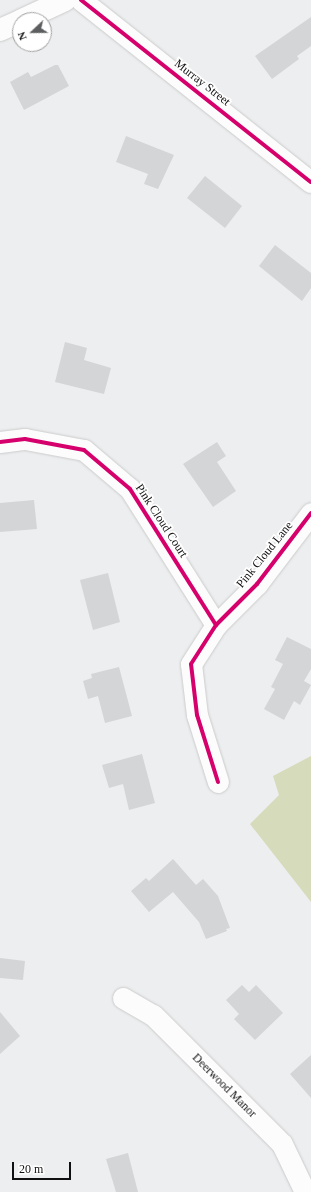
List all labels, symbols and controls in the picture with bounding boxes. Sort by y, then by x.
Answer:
north arrow [12,12,52,52]
text: N [15,30,29,42]
street label: Murray Street [171,57,233,109]
street label: Pink Cloud Court [132,482,190,560]
street label: Pink Cloud Lane [234,519,296,591]
street label: Deerwood Manor [189,1051,259,1121]
scale bar [14,1154,73,1180]
text: 20 m [19,1162,43,1176]

